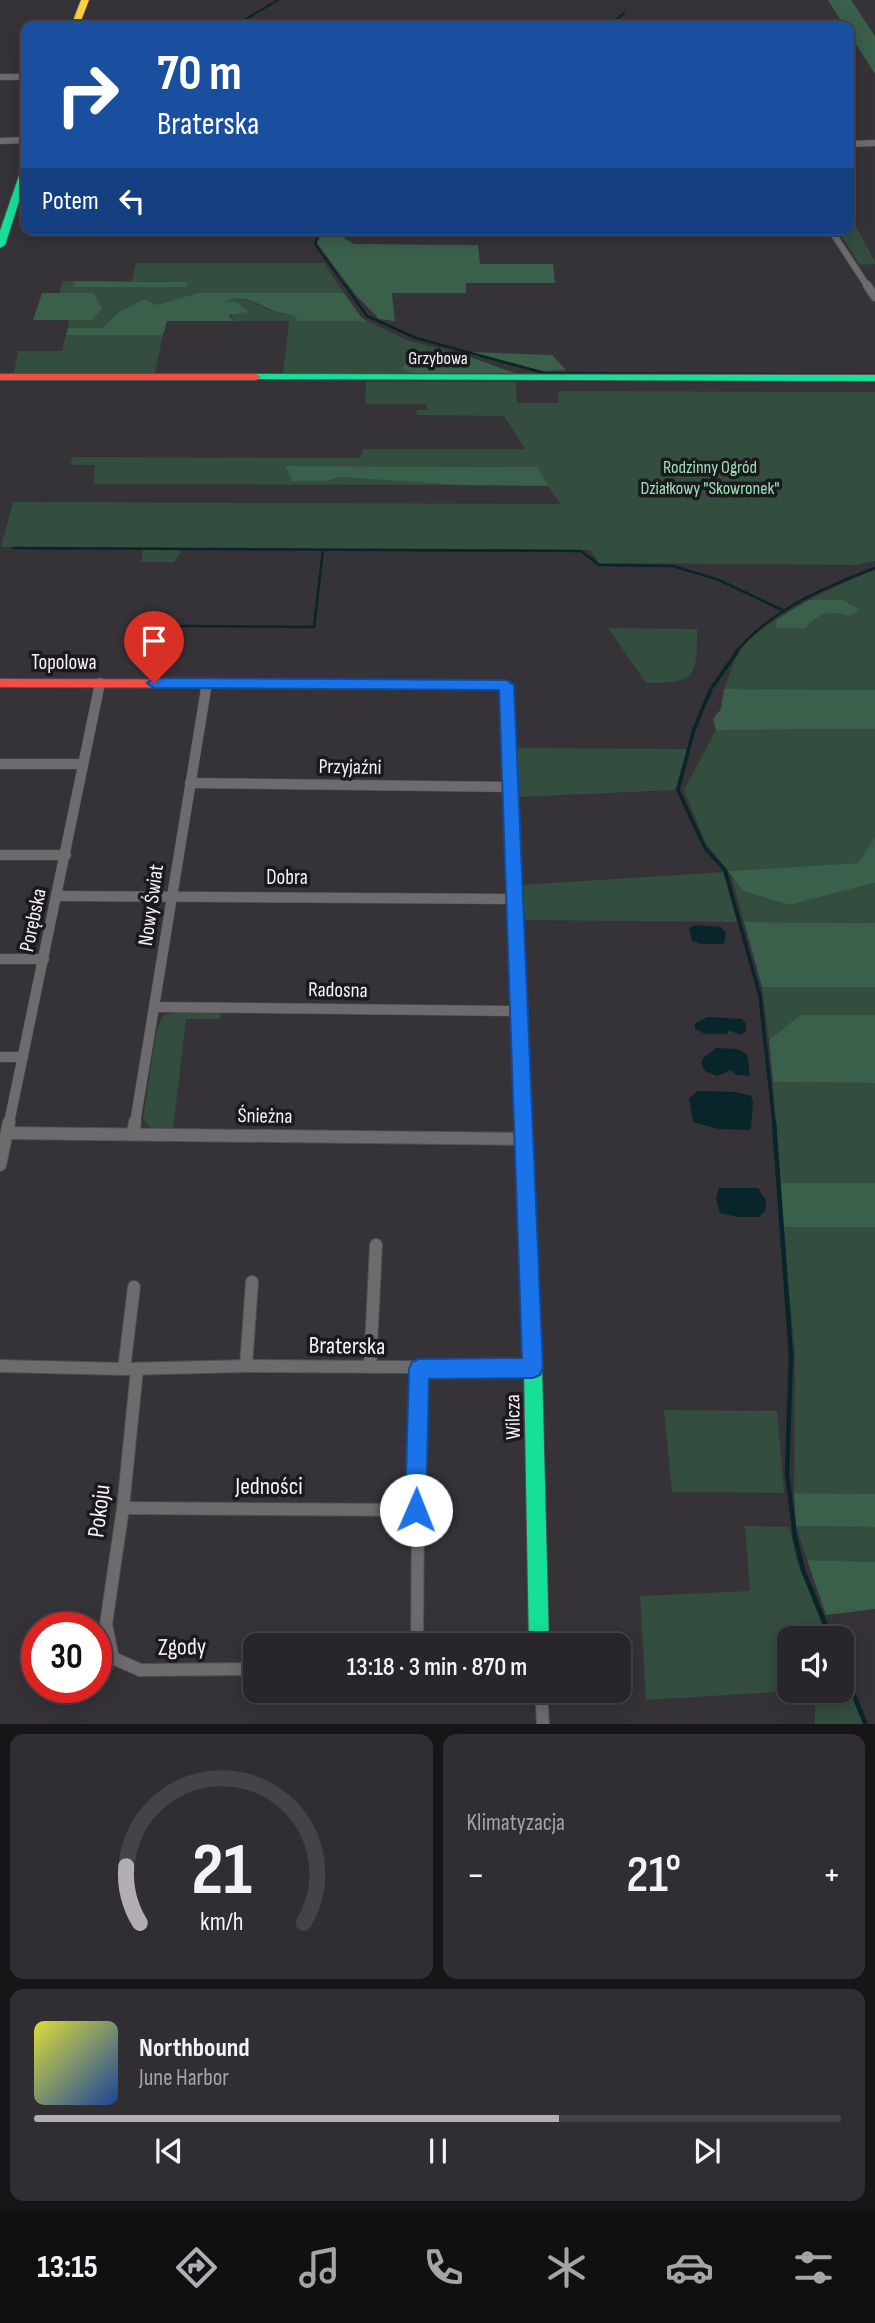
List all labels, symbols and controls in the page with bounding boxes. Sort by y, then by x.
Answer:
text: 70 m [157,45,242,104]
icon: right [42,49,133,140]
text: Braterska [157,105,259,144]
icon: left [113,182,151,220]
text: Potem [42,186,99,217]
street label: Grzybowa [408,348,468,369]
park label: Rodzinny Ogród Działkowy "Skowronek" [640,457,780,499]
pin [124,611,184,683]
icon: arrive [135,622,173,660]
street label: Topolowa [31,650,97,675]
street label: Przyjaźni [318,754,382,780]
street label: Nowy Świat [133,863,169,947]
street label: Dobra [266,865,308,890]
street label: Porębska [14,886,52,954]
street label: Radosna [308,977,368,1003]
street label: Śnieżna [237,1103,293,1129]
street label: Braterska [308,1331,386,1361]
street label: Wilcza [500,1394,526,1440]
street label: Jedności [234,1472,303,1501]
position arrow [379,1473,453,1547]
street label: Pokoju [81,1483,117,1539]
speed limit sign: 30 [21,1612,112,1703]
map controls [777,1626,854,1703]
button: sound [777,1626,854,1703]
street label: Zgody [158,1632,206,1662]
text: 13:18 · 3 min · 870 m [347,1652,527,1683]
text: Klimatyzacja [467,1809,565,1837]
text: 21 [191,1827,252,1915]
text: 21° [626,1844,681,1907]
text: − [467,1853,485,1898]
text: + [822,1853,841,1898]
text: km/h [200,1906,243,1937]
text: Northbound [139,2033,250,2064]
text: June Harbor [139,2064,229,2092]
icon: previous [150,2132,188,2170]
icon: pause [419,2132,457,2170]
icon: next [688,2132,726,2170]
icon: directions [172,2243,221,2292]
icon: music [295,2243,344,2292]
icon: phone [419,2243,468,2292]
icon: climate [542,2243,591,2292]
icon: car [665,2243,714,2292]
icon: filters [789,2243,838,2292]
text: 13:15 [37,2248,98,2287]

